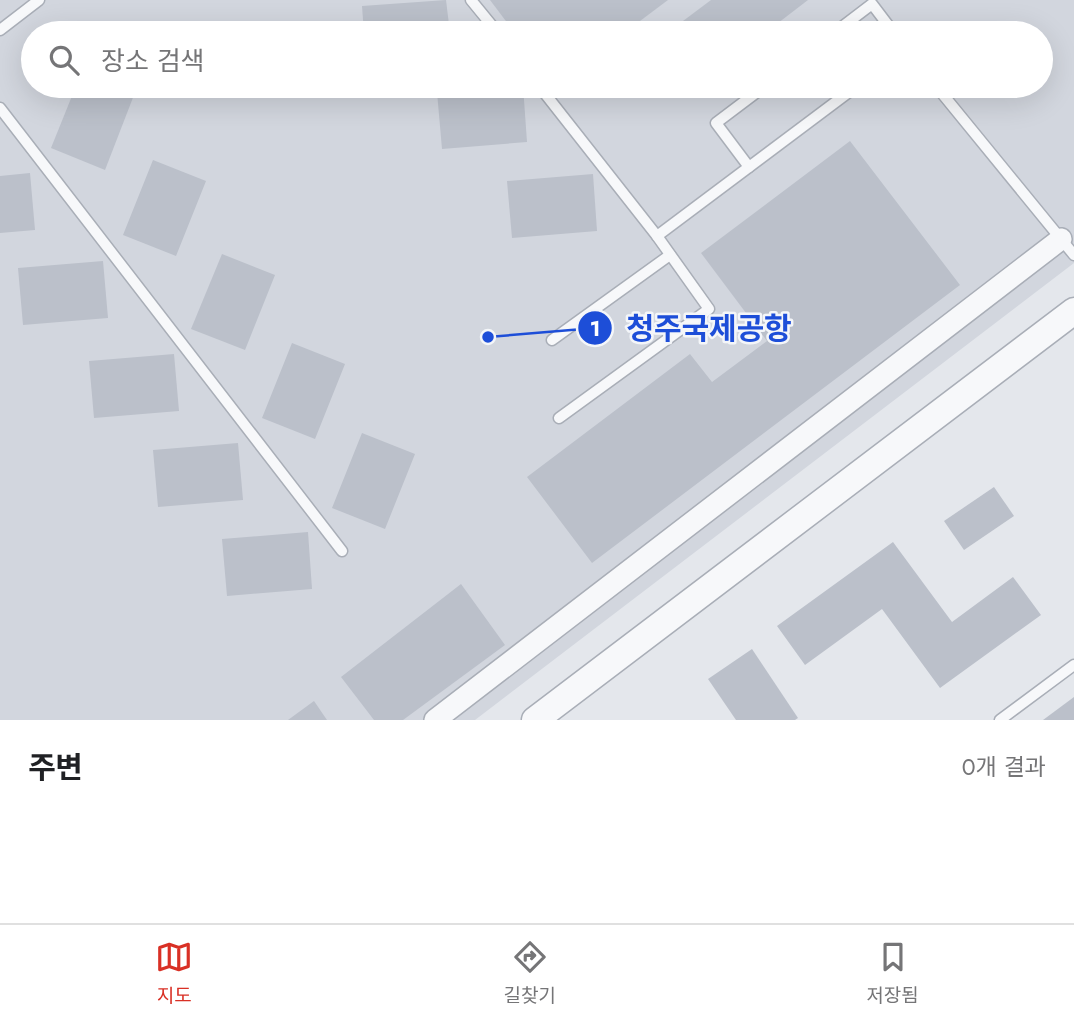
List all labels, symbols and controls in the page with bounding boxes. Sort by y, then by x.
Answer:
search box [21,21,1053,98]
icon: search [45,41,83,79]
text: 장소 검색 [101,42,204,80]
callout: 청주국제공항 [578,303,806,354]
text: 청주국제공항 [626,307,792,350]
text: 1 [590,314,600,344]
text: 주변 [28,746,83,789]
text: 0개 결과 [962,750,1046,784]
tab: 지도 [155,938,193,1009]
tab: 길찾기 [504,938,556,1009]
tab: 저장됨 [866,938,919,1009]

